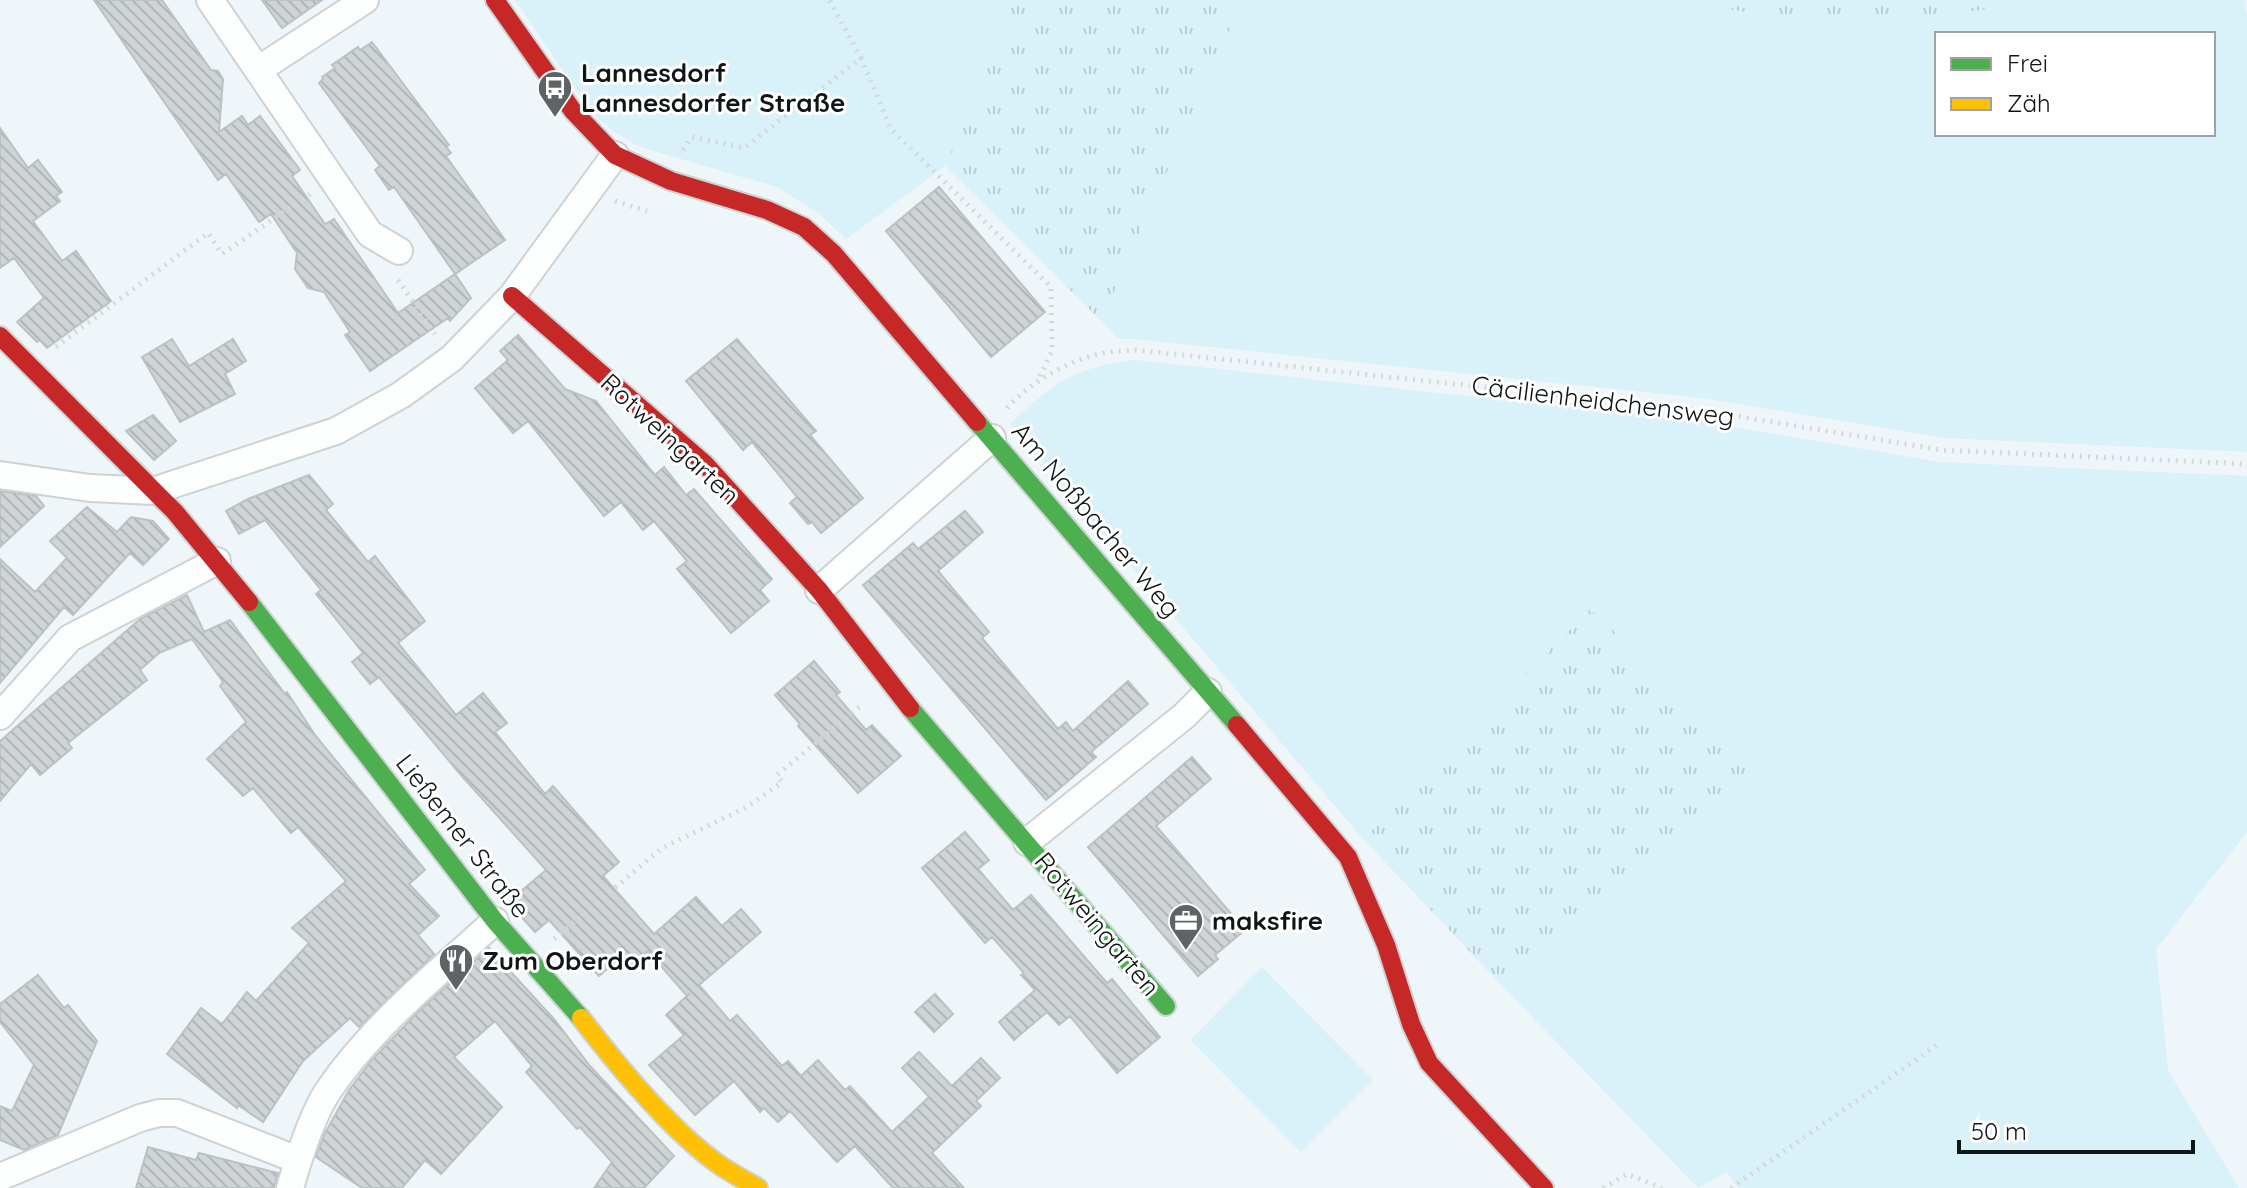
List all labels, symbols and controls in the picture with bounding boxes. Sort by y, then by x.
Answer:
legend [1935,32,2215,136]
text: Frei [2007,48,2048,78]
place label: Lannesdorf Lannesdorfer Straße [581,56,845,119]
bus stop icon: Lannesdorf Lannesdorfer Straße [536,69,574,119]
text: Zäh [2007,88,2051,118]
street label: Rotweingarten [594,366,747,511]
street label: Cäcilienheidchensweg [1470,368,1736,433]
street label: Am Noßbacher Weg [1005,415,1188,624]
street label: Ließemer Straße [389,747,538,924]
street label: Rotweingarten [1028,845,1167,1002]
office icon: maksfire [1167,902,1205,952]
place label: maksfire [1212,904,1323,937]
restaurant icon: Zum Oberdorf [437,942,475,992]
place label: Zum Oberdorf [482,944,663,977]
scale bar [1959,1104,2193,1154]
text: 50 m [1971,1116,2027,1146]

